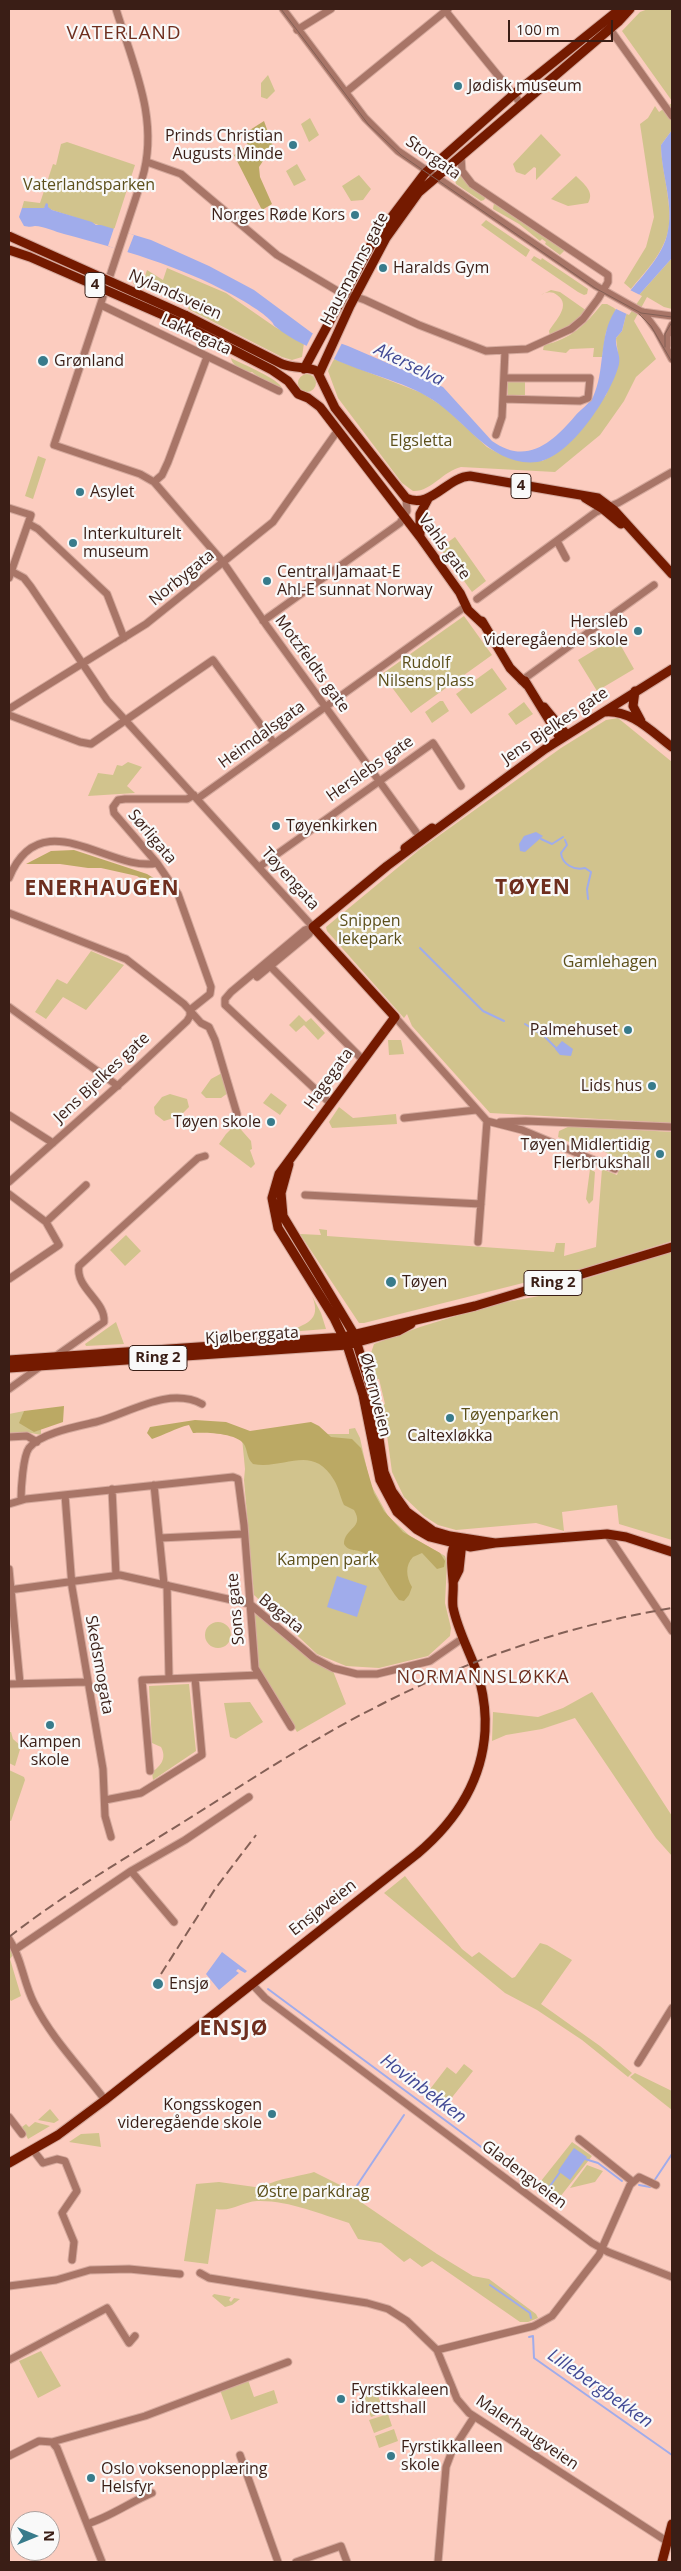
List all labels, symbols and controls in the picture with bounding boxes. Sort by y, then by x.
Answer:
scale bar [511,10,616,42]
text: 100 m [516,19,560,39]
district label: VATERLAND [65,23,183,45]
place label: Jødisk museum [468,76,582,96]
marker: Jødisk museum [452,80,464,92]
place label: Prinds Christian Augusts Minde [165,126,283,164]
street label: Storgata [402,132,464,184]
marker: Prinds Christian Augusts Minde [287,139,299,151]
park label: Vaterlandsparken [23,175,155,195]
place label: Norges Røde Kors [211,205,345,225]
street label: Hausmanns gate [317,209,393,329]
marker: Norges Røde Kors [349,209,361,221]
place label: Haralds Gym [393,258,489,278]
marker: Haralds Gym [377,262,389,274]
street label: Nylandsveien [125,266,225,324]
road number: 4 [85,272,105,298]
street label: Lakkegata [158,310,234,360]
water label: Akerselva [371,339,447,391]
place label: Grønland [54,351,124,371]
marker: Grønland [36,354,50,368]
park label: Elgsletta [390,431,452,451]
road number: 4 [511,474,531,498]
place label: Asylet [90,482,134,502]
marker: Asylet [74,486,86,498]
street label: Vahls gate [414,510,474,584]
place label: Interkulturelt museum [83,524,182,562]
marker: Interkulturelt museum [67,537,79,549]
street label: Norbygata [146,546,218,610]
place label: Central Jamaat-E Ahl-E sunnat Norway [277,562,432,600]
marker: Central Jamaat-E Ahl-E sunnat Norway [261,575,273,587]
street label: Motzfeldts gate [270,612,354,716]
place label: Hersleb videregående skole [484,612,628,650]
marker: Hersleb videregående skole [632,625,644,637]
park label: Rudolf Nilsens plass [378,653,474,691]
street label: Jens Bjelkes gate [498,683,612,769]
street label: Heimdalsgata [215,697,309,773]
street label: Herslebs gate [323,732,417,806]
street label: Sørligata [124,806,180,868]
place label: Tøyenkirken [286,816,377,836]
marker: Tøyenkirken [270,820,282,832]
street label: Tøyengata [257,844,323,914]
district label: TØYEN [494,875,572,901]
district label: ENERHAUGEN [23,876,181,902]
park label: Snippen lekepark [338,911,402,949]
park label: Gamlehagen [563,952,657,972]
place label: Palmehuset [530,1020,618,1040]
marker: Palmehuset [622,1024,634,1036]
street label: Jens Bjelkes gate [50,1029,154,1127]
street label: Hagegata [301,1045,357,1113]
place label: Lids hus [581,1076,642,1096]
marker: Lids hus [646,1080,658,1092]
place label: Tøyen skole [173,1112,261,1132]
marker: Tøyen skole [265,1116,277,1128]
place label: Tøyen Midlertidig Flerbrukshall [521,1135,650,1173]
marker: Tøyen Midlertidig Flerbrukshall [654,1148,666,1160]
road number: Ring 2 [524,1270,582,1296]
place label: Tøyen [402,1272,447,1292]
marker: Tøyen [384,1275,398,1289]
street label: Kjølberggata [205,1323,299,1349]
road number: Ring 2 [129,1346,187,1370]
street label: Økernveien [355,1351,395,1439]
park label: Tøyenparken [461,1405,559,1425]
marker: Caltexløkka [444,1412,456,1424]
place label: Caltexløkka [407,1426,493,1446]
park label: Kampen park [277,1550,377,1570]
street label: Sons gate [223,1572,249,1646]
street label: Bøgata [255,1590,307,1638]
street label: Skedsmogata [81,1614,117,1716]
district label: NORMANNSLØKKA [395,1667,571,1689]
marker: Kampen skole [44,1719,56,1731]
place label: Kampen skole [19,1732,81,1770]
street label: Ensjøveien [286,1876,360,1940]
place label: Ensjø [169,1974,209,1994]
marker: Ensjø [151,1977,165,1991]
district label: ENSJØ [199,2016,269,2042]
water label: Hovinbekken [376,2050,470,2128]
place label: Kongsskogen videregående skole [118,2095,262,2133]
marker: Kongsskogen videregående skole [266,2108,278,2120]
street label: Gladengveien [478,2137,570,2213]
park label: Østre parkdrag [257,2182,369,2202]
water label: Lillebergbekken [543,2345,657,2433]
place label: Fyrstikkaleen idrettshall [351,2380,449,2418]
street label: Malerhaugveien [472,2392,582,2474]
marker: Fyrstikkaleen idrettshall [335,2393,347,2405]
place label: Fyrstikkalleen skole [401,2437,503,2475]
marker: Fyrstikkalleen skole [385,2450,397,2462]
place label: Oslo voksenopplæring Helsfyr [101,2459,267,2497]
marker: Oslo voksenopplæring Helsfyr [85,2472,97,2484]
north arrow [10,2511,60,2561]
text: N [40,2530,59,2542]

